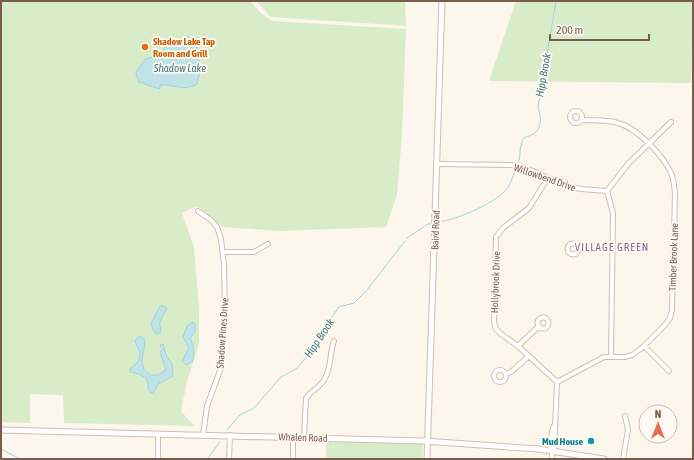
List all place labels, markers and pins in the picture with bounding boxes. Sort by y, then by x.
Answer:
place label: Shadow Lake Tap Room and Grill [153,36,215,59]
marker: Shadow Lake Tap Room and Grill [140,42,150,52]
place label: Mud House [542,436,583,447]
marker: Mud House [586,436,596,446]

